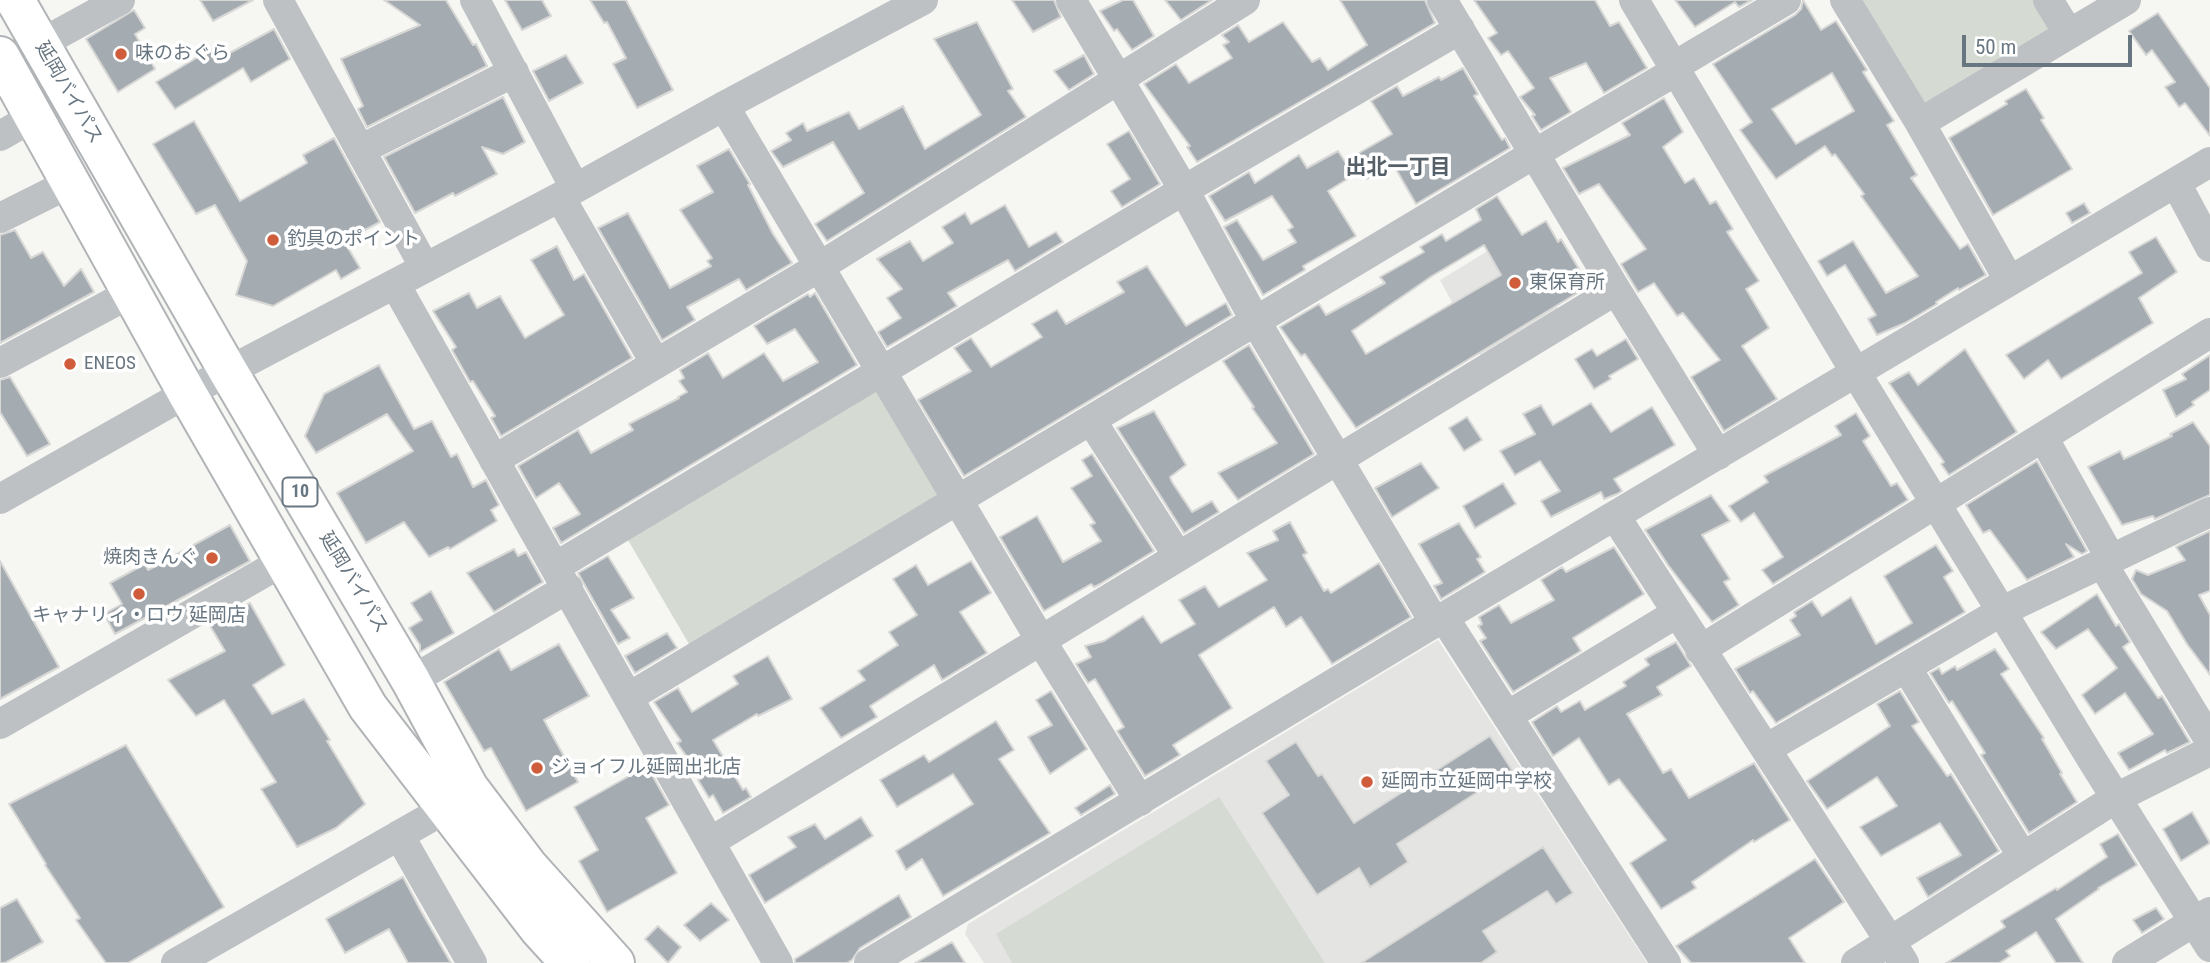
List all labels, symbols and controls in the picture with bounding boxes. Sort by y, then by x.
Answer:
scale bar [1965,21,2135,65]
text: 50 m [1975,35,2016,59]
street label: 延岡バイパス [30,38,106,148]
place label: 味のおぐら [135,43,230,65]
marker: 味のおぐら [113,46,129,62]
district label: 出北一丁目 [1346,156,1450,182]
place label: 釣具のポイント [287,229,420,251]
marker: 釣具のポイント [265,232,281,248]
place label: 東保育所 [1529,272,1605,294]
marker: 東保育所 [1507,275,1523,291]
place label: ENEOS [84,353,136,375]
marker: ENEOS [62,356,78,372]
road number: 10 [282,478,318,506]
street label: 延岡バイパス [314,528,392,638]
place label: 焼肉きんぐ [103,547,198,569]
marker: 焼肉きんぐ [204,550,220,566]
marker: キャナリィ・ロウ 延岡店 [131,586,147,602]
place label: キャナリィ・ロウ 延岡店 [32,605,246,627]
place label: ジョイフル延岡出北店 [551,757,741,779]
marker: ジョイフル延岡出北店 [529,760,545,776]
place label: 延岡市立延岡中学校 [1381,771,1552,793]
marker: 延岡市立延岡中学校 [1359,774,1375,790]

